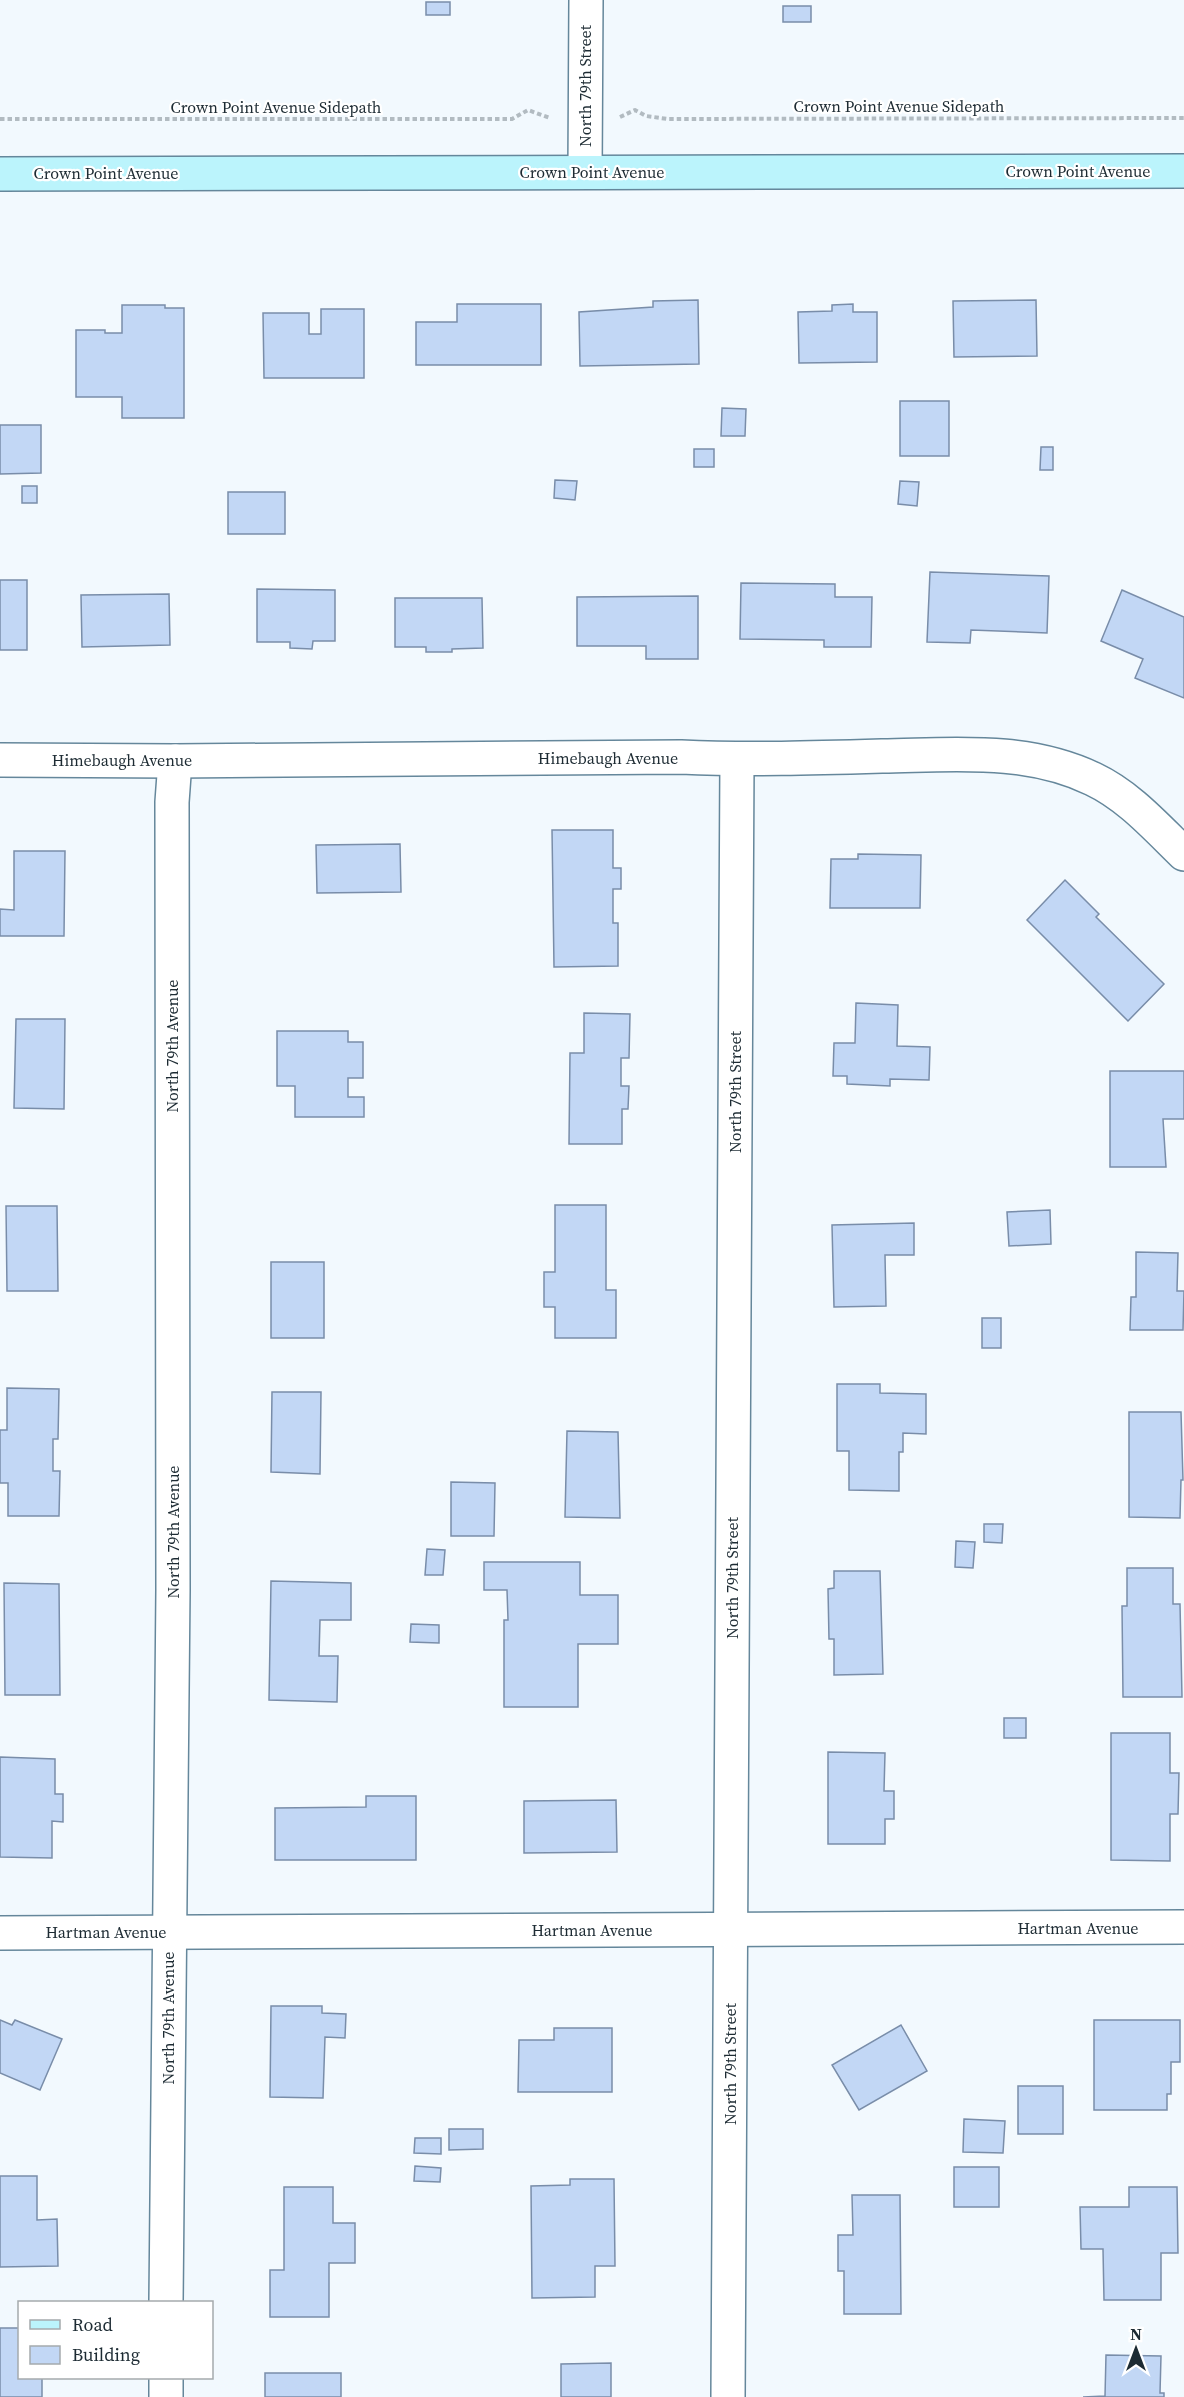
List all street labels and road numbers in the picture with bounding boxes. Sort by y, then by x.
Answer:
street label: North 79th Street [574,24,596,147]
street label: Crown Point Avenue Sidepath [794,95,1005,117]
street label: Crown Point Avenue Sidepath [171,96,382,118]
street label: Crown Point Avenue [1006,160,1150,182]
street label: Crown Point Avenue [520,161,664,183]
street label: Crown Point Avenue [34,162,178,184]
street label: Himebaugh Avenue [538,747,678,769]
street label: Himebaugh Avenue [52,749,192,771]
street label: North 79th Avenue [161,979,183,1113]
street label: North 79th Street [724,1030,746,1153]
street label: North 79th Avenue [162,1465,184,1599]
street label: North 79th Street [721,1516,743,1639]
street label: Hartman Avenue [1017,1917,1139,1939]
street label: Hartman Avenue [531,1919,653,1941]
street label: Hartman Avenue [45,1921,167,1943]
street label: North 79th Avenue [157,1951,179,2085]
street label: North 79th Street [719,2002,741,2125]

